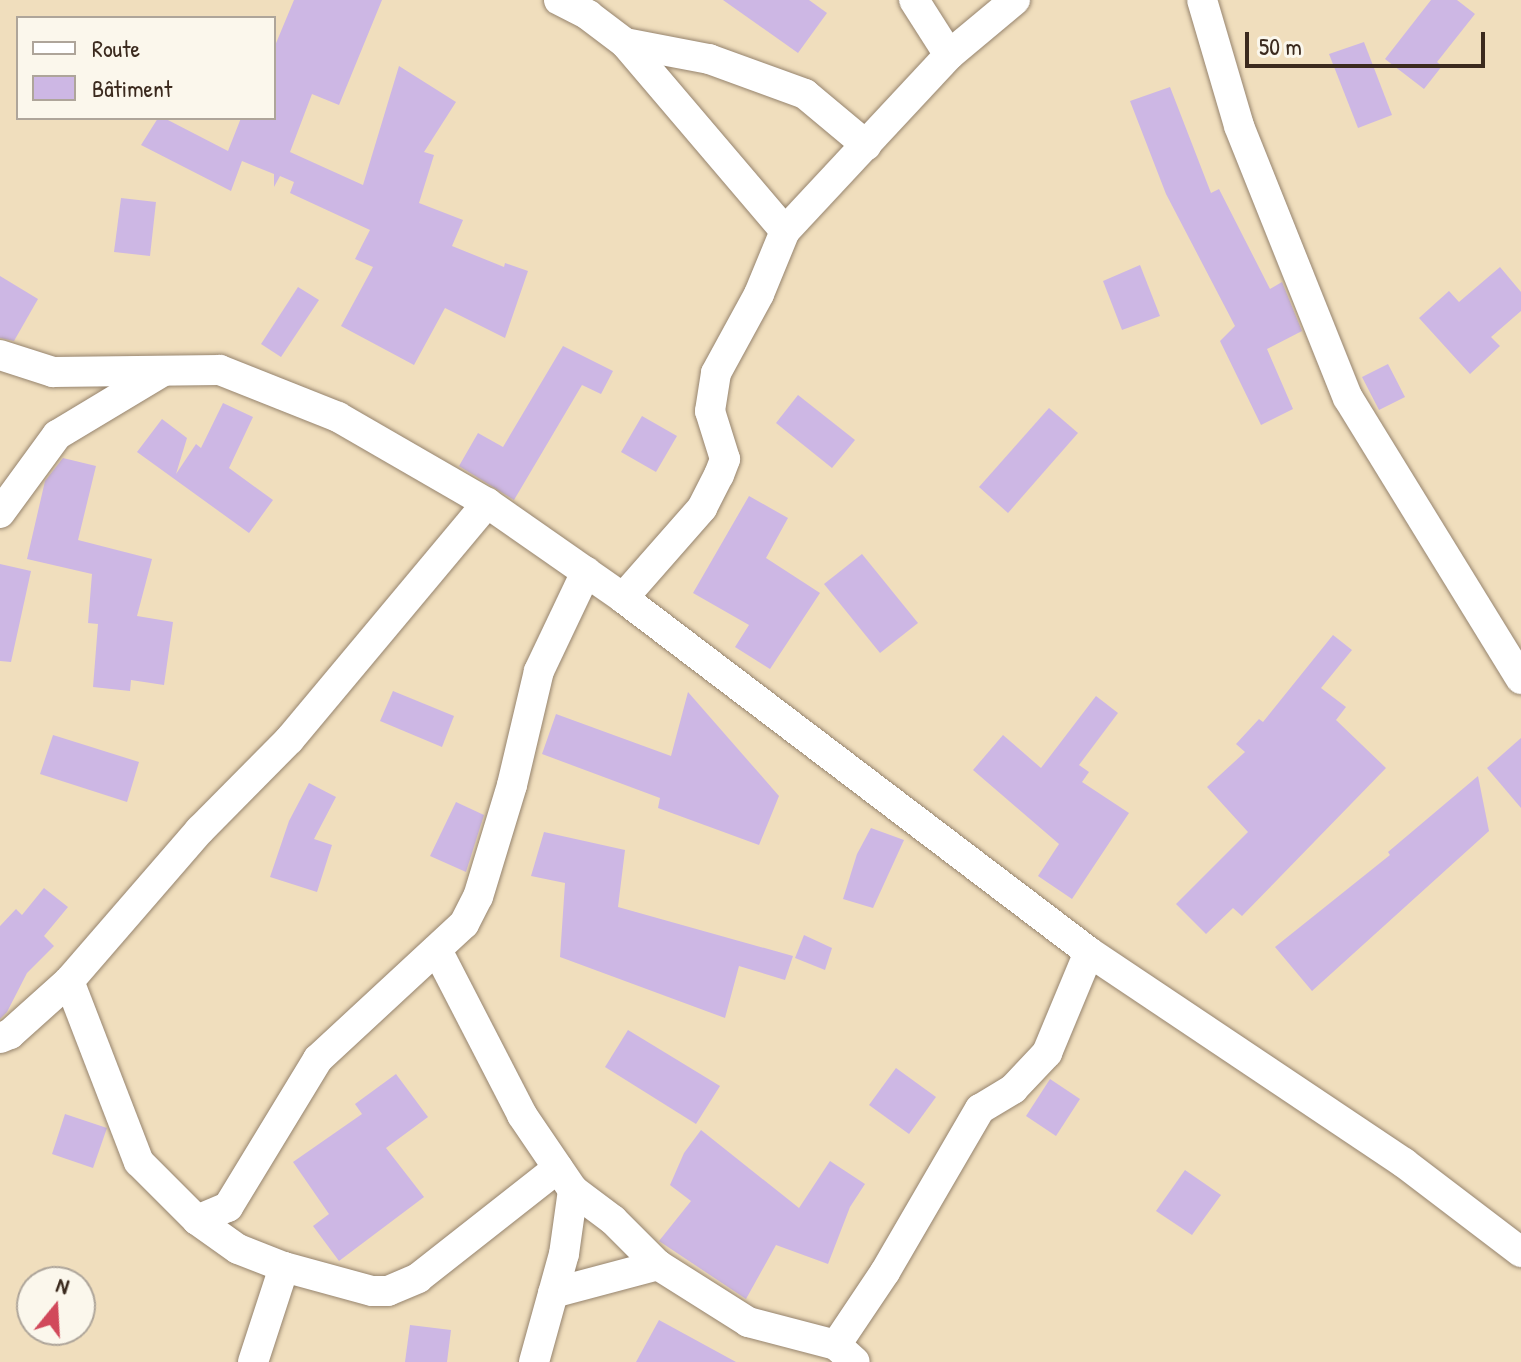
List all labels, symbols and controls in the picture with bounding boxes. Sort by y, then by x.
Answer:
legend [16,16,276,120]
scale bar [1249,16,1489,66]
text: 50 m [1259,30,1302,62]
text: Route [92,32,140,64]
text: Bâtiment [92,72,172,104]
north arrow [16,1266,96,1346]
text: N [53,1269,73,1301]

